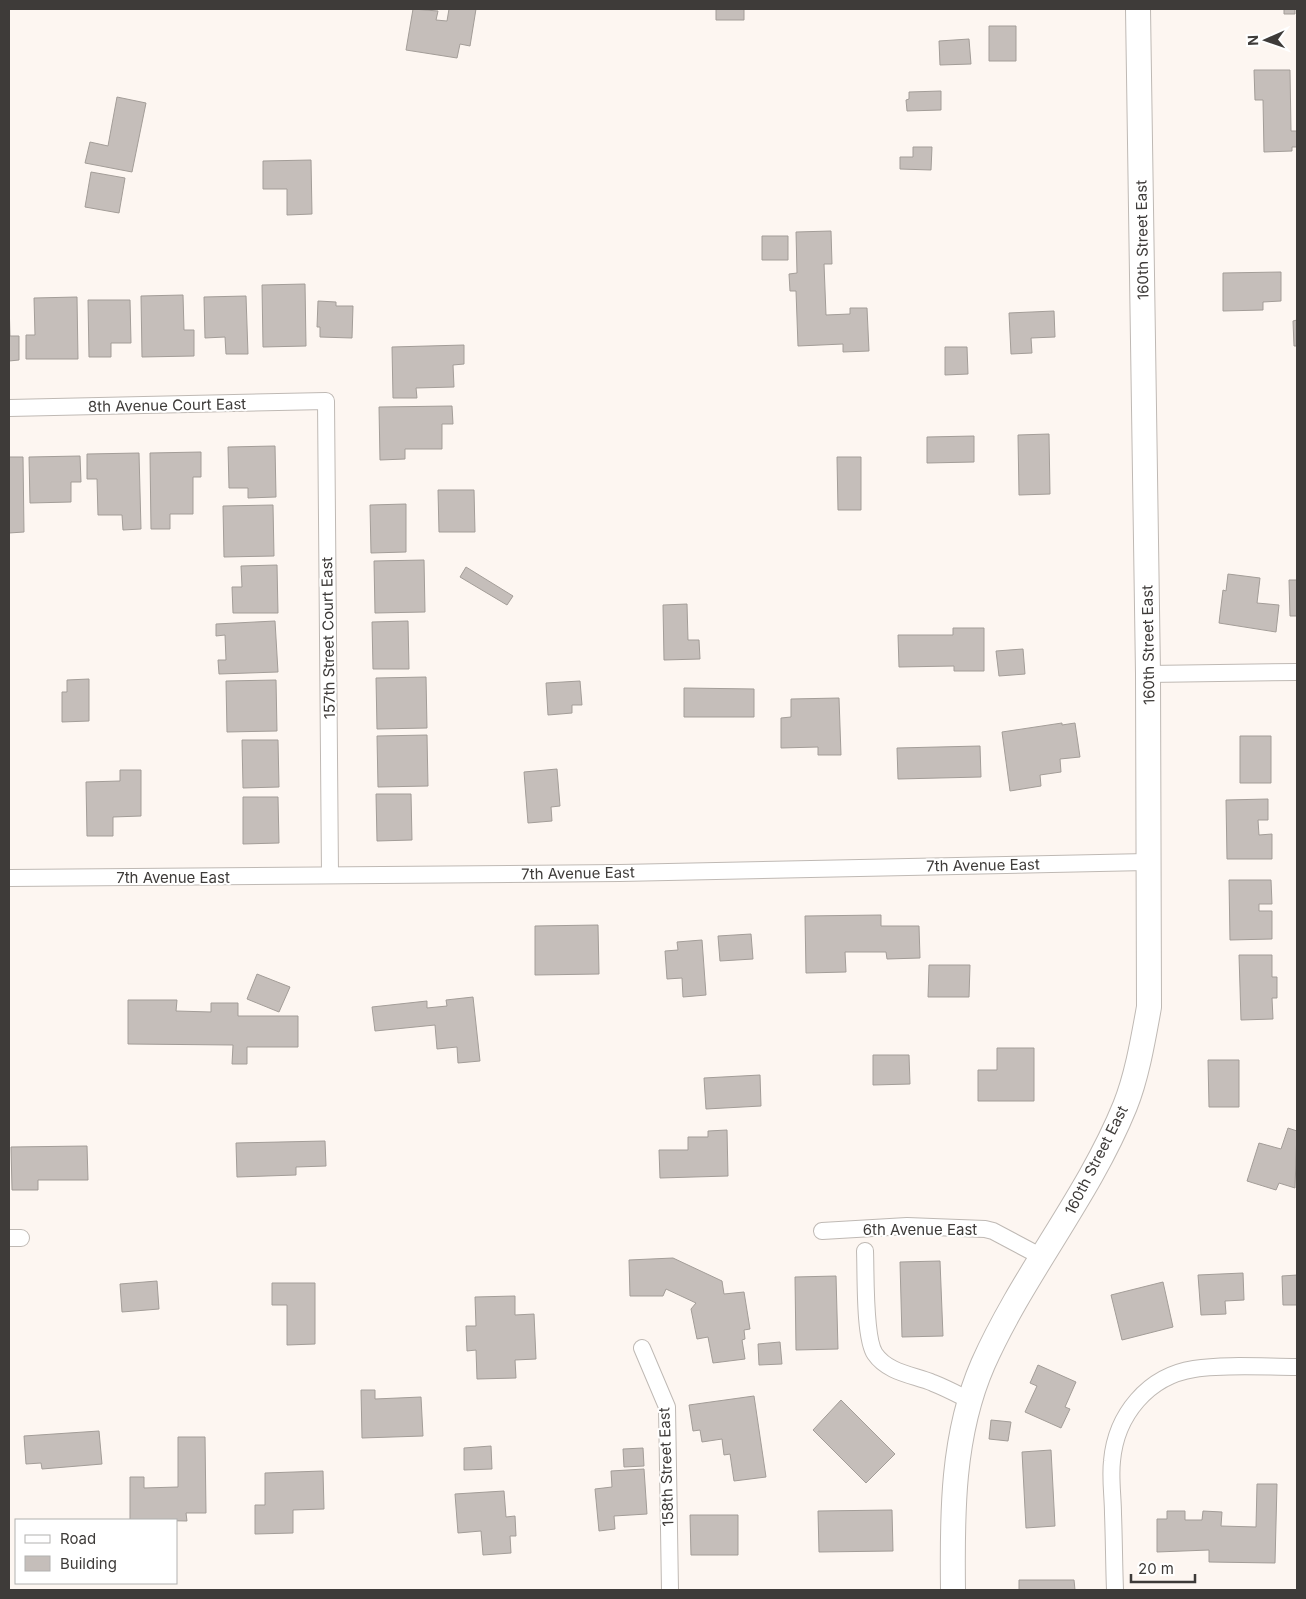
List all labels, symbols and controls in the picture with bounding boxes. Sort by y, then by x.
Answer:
north arrow [1241,15,1291,65]
text: N [1244,35,1261,46]
street label: 160th Street East [1131,180,1153,300]
street label: 8th Avenue Court East [88,394,246,416]
street label: 157th Street Court East [317,557,339,719]
street label: 160th Street East [1137,585,1159,705]
street label: 7th Avenue East [926,855,1040,875]
street label: 7th Avenue East [521,863,635,883]
street label: 7th Avenue East [116,868,230,887]
street label: 160th Street East [1060,1102,1132,1218]
street label: 6th Avenue East [863,1220,977,1239]
street label: 158th Street East [654,1407,678,1527]
legend [15,1519,178,1584]
text: Road [60,1529,96,1548]
scale bar [1131,1552,1195,1584]
text: Building [60,1554,117,1573]
text: 20 m [1138,1559,1174,1578]

